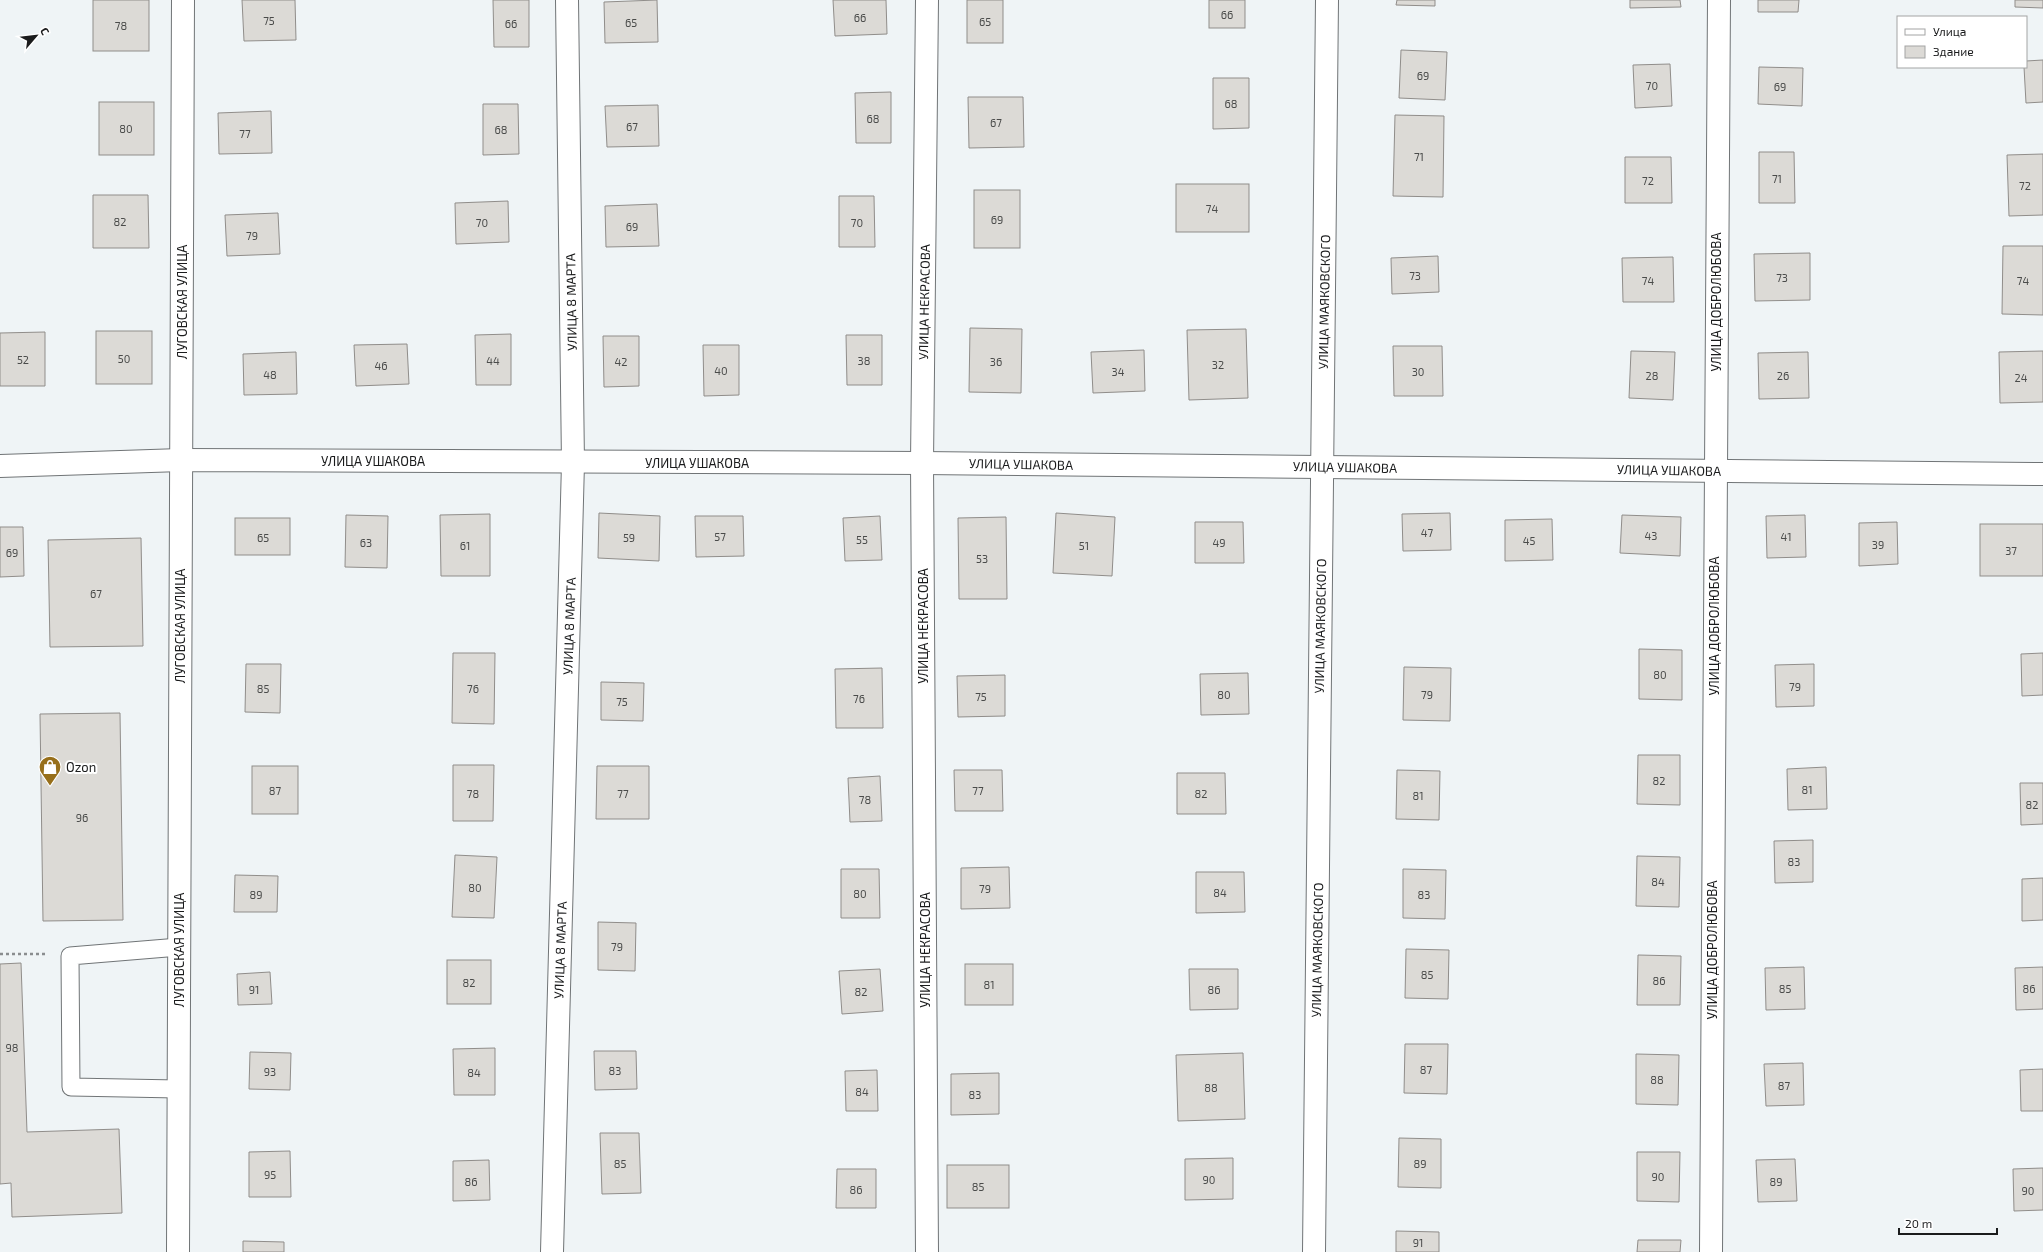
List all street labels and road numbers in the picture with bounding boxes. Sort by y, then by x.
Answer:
street label: УЛИЦА ДОБРОЛЮБОВА [1708,233,1724,371]
street label: УЛИЦА МАЯКОВСКОГО [1315,234,1333,370]
street label: УЛИЦА НЕКРАСОВА [915,244,933,360]
street label: ЛУГОВСКАЯ УЛИЦА [174,245,190,359]
street label: УЛИЦА 8 МАРТА [562,253,580,351]
street label: УЛИЦА УШАКОВА [321,453,425,469]
street label: УЛИЦА УШАКОВА [645,455,749,471]
street label: УЛИЦА УШАКОВА [969,455,1073,473]
street label: УЛИЦА УШАКОВА [1293,458,1397,476]
street label: УЛИЦА УШАКОВА [1617,461,1721,479]
street label: УЛИЦА ДОБРОЛЮБОВА [1706,557,1722,695]
street label: УЛИЦА МАЯКОВСКОГО [1311,558,1329,694]
street label: УЛИЦА НЕКРАСОВА [915,568,931,684]
street label: ЛУГОВСКАЯ УЛИЦА [172,569,188,683]
street label: УЛИЦА 8 МАРТА [559,577,579,675]
street label: УЛИЦА ДОБРОЛЮБОВА [1704,881,1720,1019]
street label: УЛИЦА МАЯКОВСКОГО [1308,882,1326,1018]
street label: УЛИЦА НЕКРАСОВА [917,892,933,1008]
street label: ЛУГОВСКАЯ УЛИЦА [171,893,187,1007]
street label: УЛИЦА 8 МАРТА [550,901,570,999]

